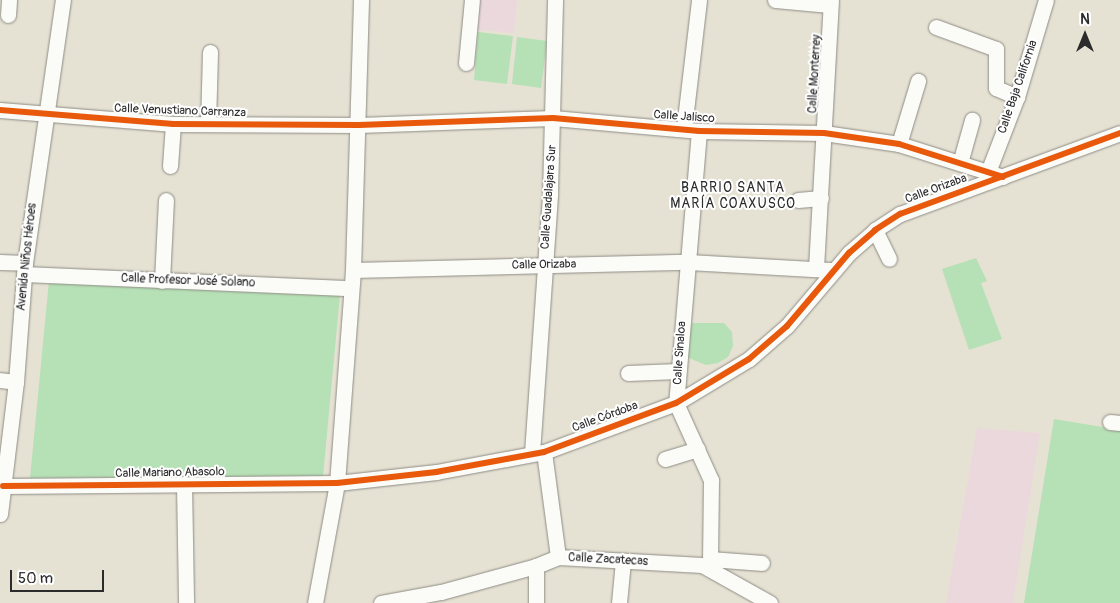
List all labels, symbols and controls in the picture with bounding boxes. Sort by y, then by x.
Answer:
north arrow [1060,10,1110,60]
text: N [1080,11,1090,28]
street label: Calle Monterrey [806,34,824,114]
street label: Calle Baja California [995,38,1041,136]
street label: Calle Venustiano Carranza [114,102,246,120]
street label: Calle Jalisco [653,108,715,126]
street label: Calle Guadalajara Sur [538,144,560,250]
street label: Calle Orizaba [903,171,969,207]
district label: BARRIO SANTA MARÍA COAXUSCO [668,180,798,212]
street label: Avenida Niños Héroes [14,202,40,312]
street label: Calle Orizaba [512,257,576,273]
street label: Calle Profesor José Solano [121,271,255,291]
street label: Calle Sinaloa [671,321,689,385]
street label: Calle Córdoba [570,398,640,436]
street label: Calle Mariano Abasolo [115,465,225,481]
street label: Calle Zacatecas [568,551,648,569]
scale bar [12,560,106,592]
text: 50 m [18,569,53,588]

